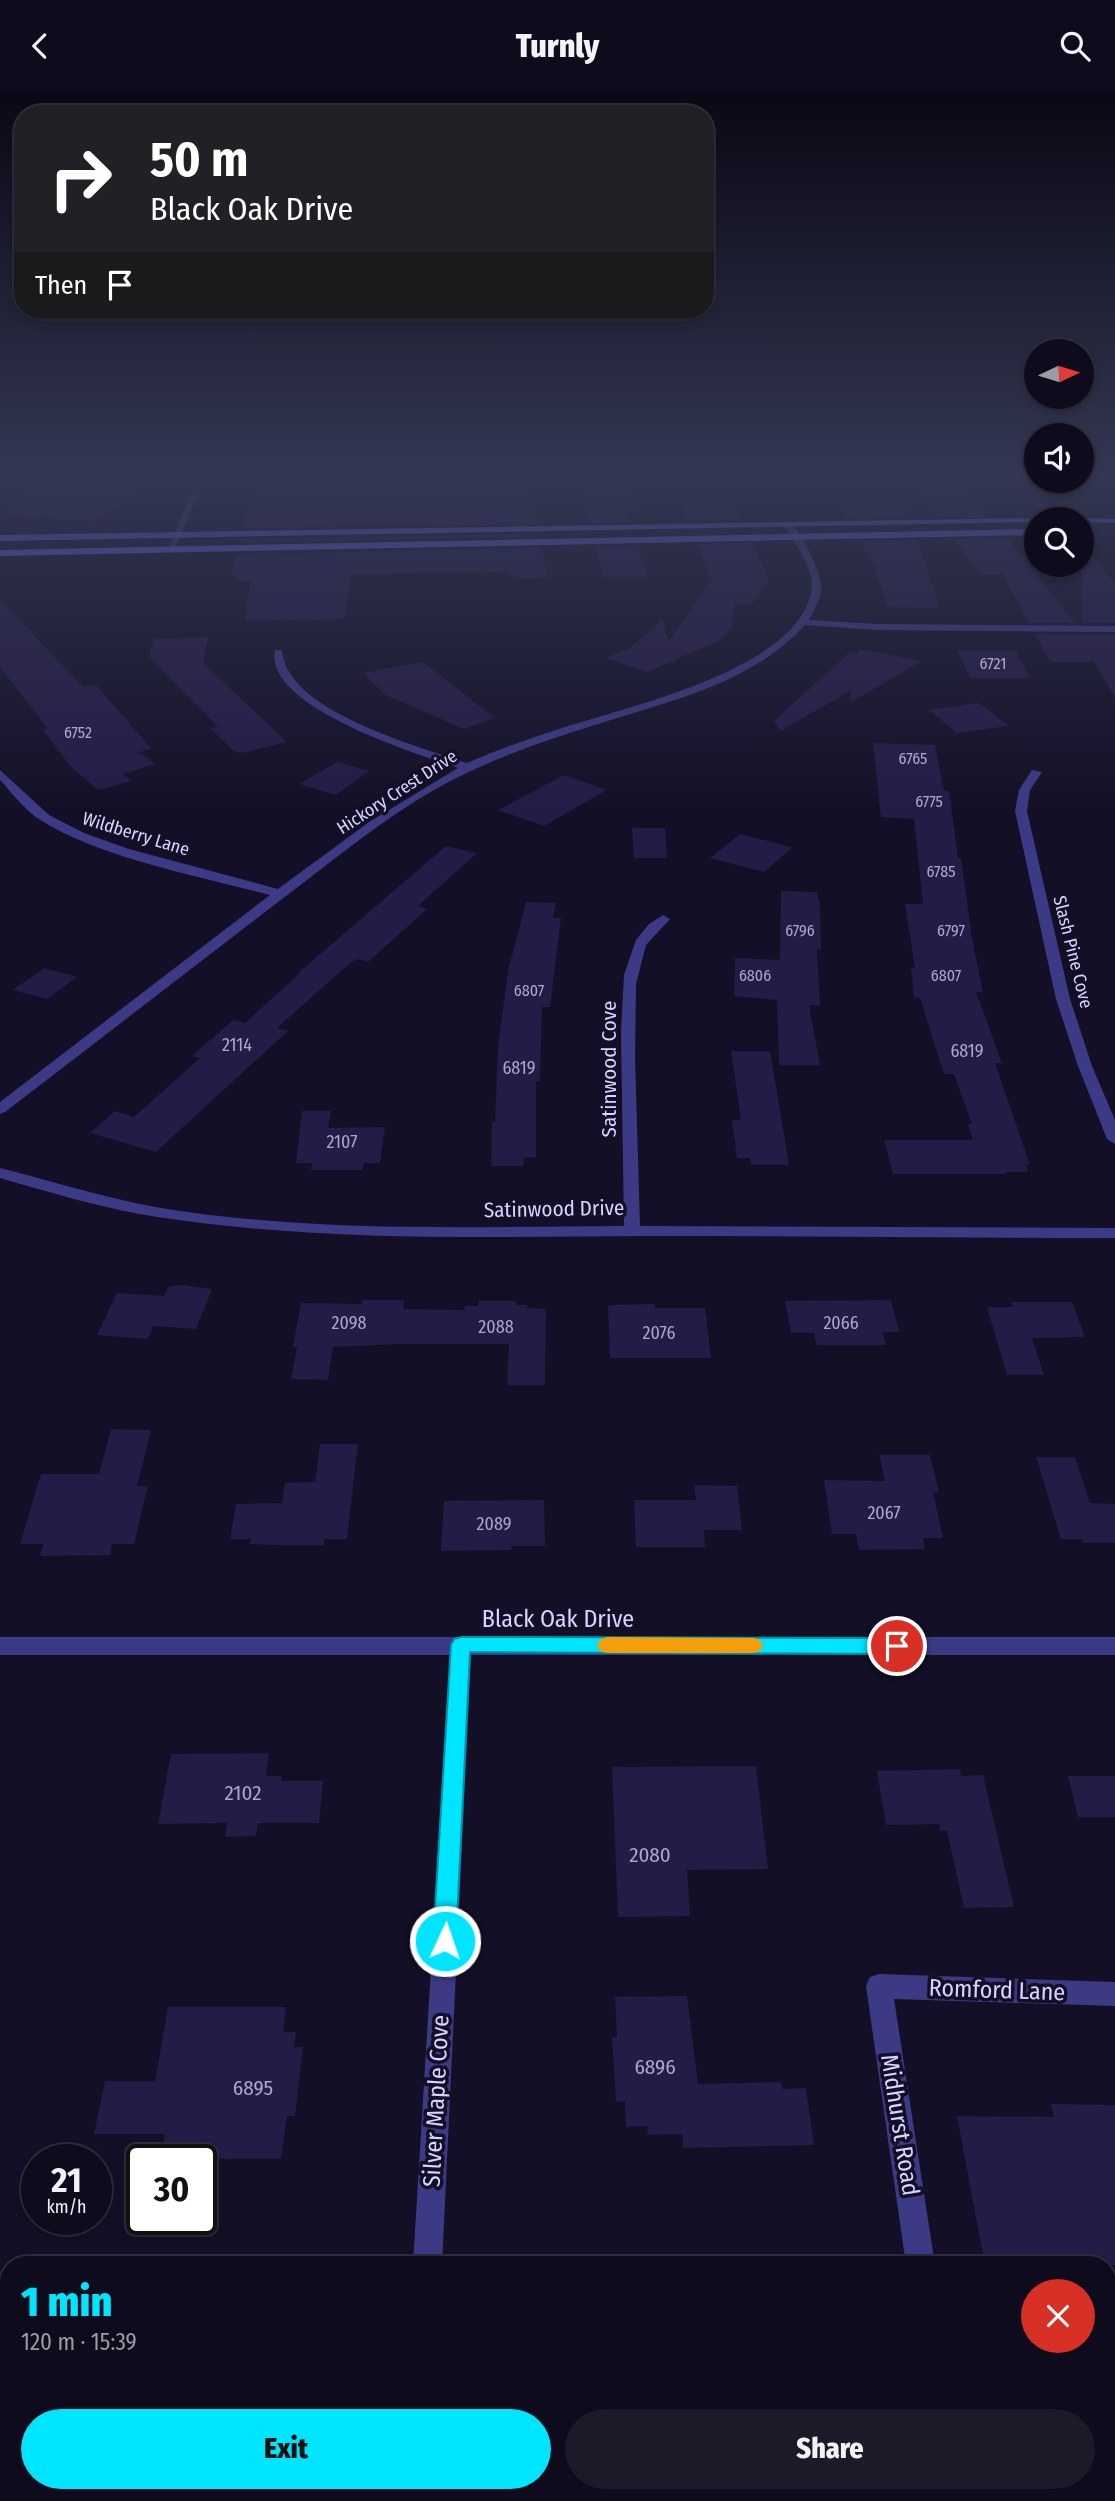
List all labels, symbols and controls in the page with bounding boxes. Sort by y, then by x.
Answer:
icon: back [21,27,59,65]
text: Turnly [516,27,599,65]
icon: search [1056,27,1094,65]
text: 50 m [150,130,248,189]
icon: right [35,133,126,224]
text: Black Oak Drive [150,190,353,228]
icon: arrive [101,266,139,304]
text: Then [35,270,87,301]
north arrow [1024,339,1094,409]
map controls [1024,339,1094,577]
button: sound [1024,423,1094,493]
button: search [1024,507,1094,577]
house number: 6721 [980,654,1006,673]
house number: 6752 [64,723,92,742]
street label: Hickory Crest Drive [333,745,461,839]
house number: 6765 [899,749,927,768]
house number: 6775 [915,792,943,811]
street label: Wildberry Lane [80,807,192,861]
house number: 6785 [926,862,956,881]
street label: Slash Pine Cove [1048,893,1098,1011]
house number: 6796 [785,921,815,940]
house number: 6797 [937,921,965,940]
house number: 6806 [739,966,771,985]
house number: 6807 [931,966,962,985]
house number: 6807 [514,981,545,1000]
street label: Satinwood Cove [596,1001,622,1137]
house number: 2114 [222,1034,252,1056]
house number: 6819 [950,1040,984,1062]
house number: 6819 [502,1057,536,1079]
house number: 2107 [327,1131,357,1153]
street label: Satinwood Drive [484,1195,624,1223]
house number: 2098 [332,1312,366,1334]
house number: 2066 [823,1312,859,1334]
house number: 2088 [478,1316,514,1338]
house number: 2076 [643,1322,675,1344]
house number: 2067 [867,1502,901,1524]
house number: 2089 [477,1513,511,1535]
street label: Black Oak Drive [482,1605,634,1633]
pin [867,1616,927,1676]
icon: arrive [878,1627,916,1665]
house number: 2102 [225,1780,261,1806]
house number: 2080 [629,1842,671,1868]
position arrow [408,1904,482,1978]
street label: Romford Lane [928,1974,1066,2006]
street label: Silver Maple Cove [418,2014,454,2188]
street label: Midhurst Road [875,2052,925,2198]
house number: 6896 [634,2054,676,2080]
house number: 6895 [233,2075,273,2101]
speed limit sign: 30 [126,2144,217,2235]
text: 21 [51,2159,82,2201]
text: km/h [46,2196,87,2218]
text: 1 min [21,2277,112,2327]
button: close [1021,2279,1095,2353]
text: 120 m · 15:39 [21,2328,137,2356]
button: Exit [21,2409,551,2489]
button: Share [565,2409,1095,2489]

